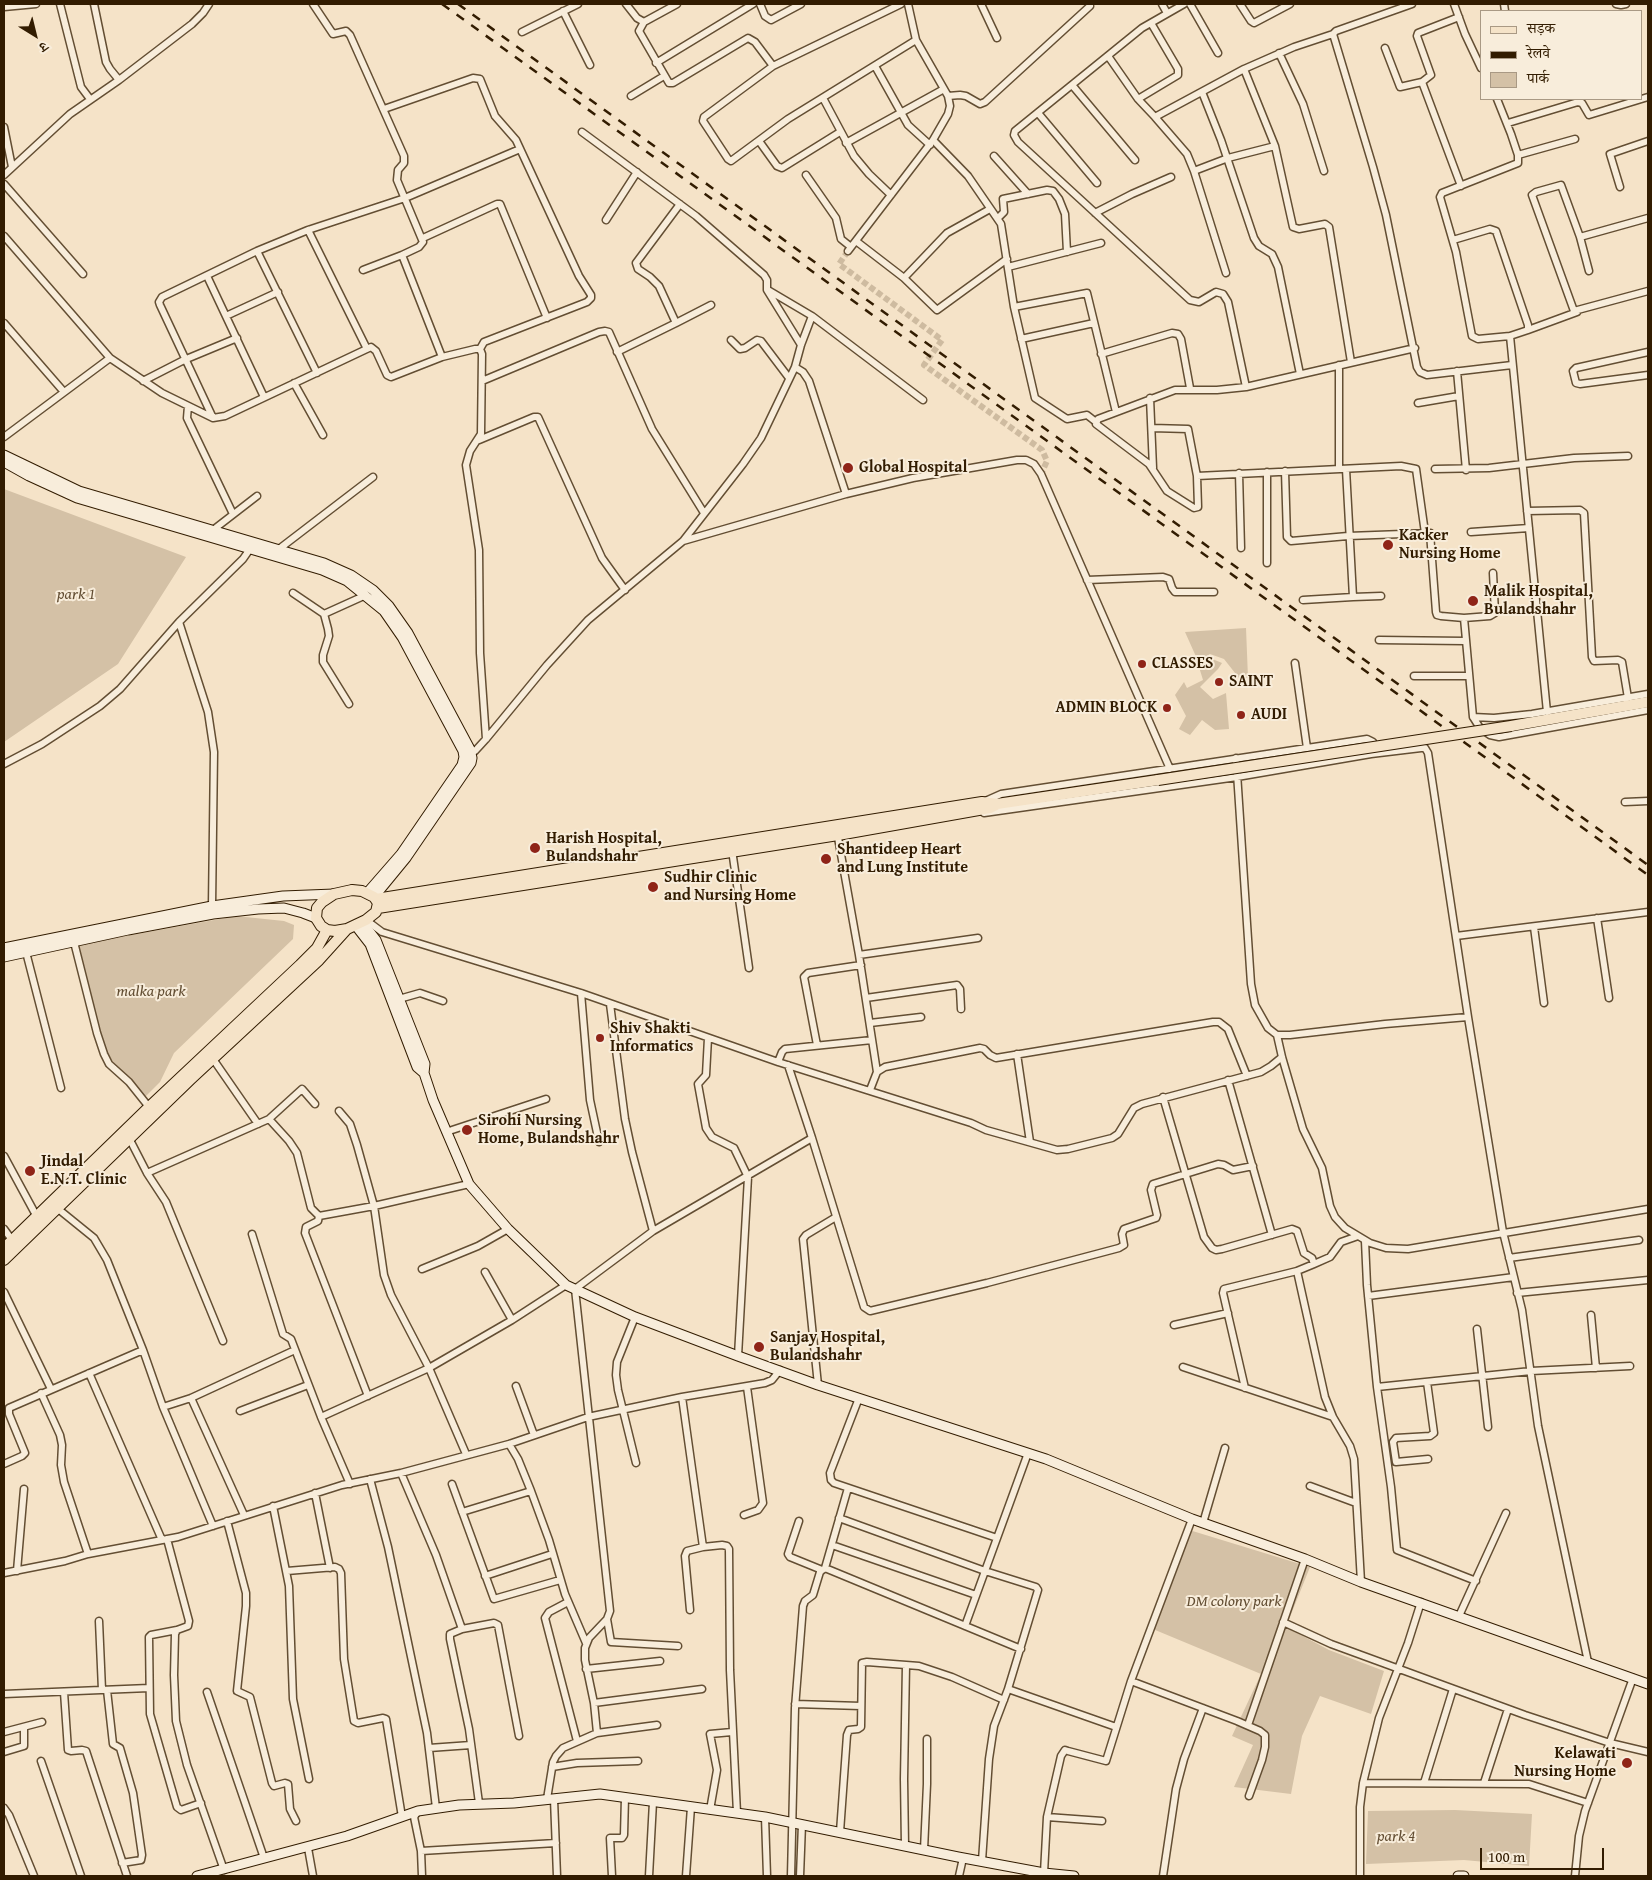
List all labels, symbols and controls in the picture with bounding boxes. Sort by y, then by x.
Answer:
north arrow [10,10,60,60]
legend [1480,10,1642,100]
text: सड़क [1527,17,1555,38]
text: उ [35,37,53,57]
text: रेलवे [1527,42,1550,63]
text: पार्क [1527,67,1549,88]
place label: Global Hospital [859,458,967,478]
marker: Global Hospital [841,461,855,475]
place label: Kacker Nursing Home [1399,526,1501,564]
marker: Kacker Nursing Home [1381,538,1395,552]
place label: Malik Hospital, Bulandshahr [1484,582,1593,620]
park label: park 1 [57,585,95,605]
marker: Malik Hospital, Bulandshahr [1466,594,1480,608]
place label: CLASSES [1152,654,1213,674]
marker: CLASSES [1136,658,1148,670]
place label: SAINT [1229,672,1273,692]
marker: SAINT [1213,676,1225,688]
place label: ADMIN BLOCK [1056,698,1157,718]
marker: ADMIN BLOCK [1161,702,1173,714]
place label: AUDI [1251,705,1287,725]
marker: AUDI [1235,709,1247,721]
place label: Harish Hospital, Bulandshahr [546,829,662,867]
place label: Shantideep Heart and Lung Institute [837,840,968,878]
marker: Harish Hospital, Bulandshahr [528,841,542,855]
marker: Shantideep Heart and Lung Institute [819,852,833,866]
place label: Sudhir Clinic and Nursing Home [664,868,796,906]
marker: Sudhir Clinic and Nursing Home [646,880,660,894]
park label: malka park [116,982,186,1002]
place label: Shiv Shakti Informatics [610,1019,693,1057]
marker: Shiv Shakti Informatics [594,1032,606,1044]
place label: Sirohi Nursing Home, Bulandshahr [478,1111,619,1149]
marker: Sirohi Nursing Home, Bulandshahr [460,1123,474,1137]
place label: Jindal E.N.T. Clinic [41,1152,127,1190]
marker: Jindal E.N.T. Clinic [23,1164,37,1178]
place label: Sanjay Hospital, Bulandshahr [770,1328,885,1366]
marker: Sanjay Hospital, Bulandshahr [752,1340,766,1354]
park label: DM colony park [1186,1592,1282,1612]
place label: Kelawati Nursing Home [1514,1744,1616,1782]
marker: Kelawati Nursing Home [1620,1756,1634,1770]
park label: park 4 [1377,1827,1415,1847]
scale bar [1482,1838,1606,1870]
text: 100 m [1488,1846,1525,1867]

